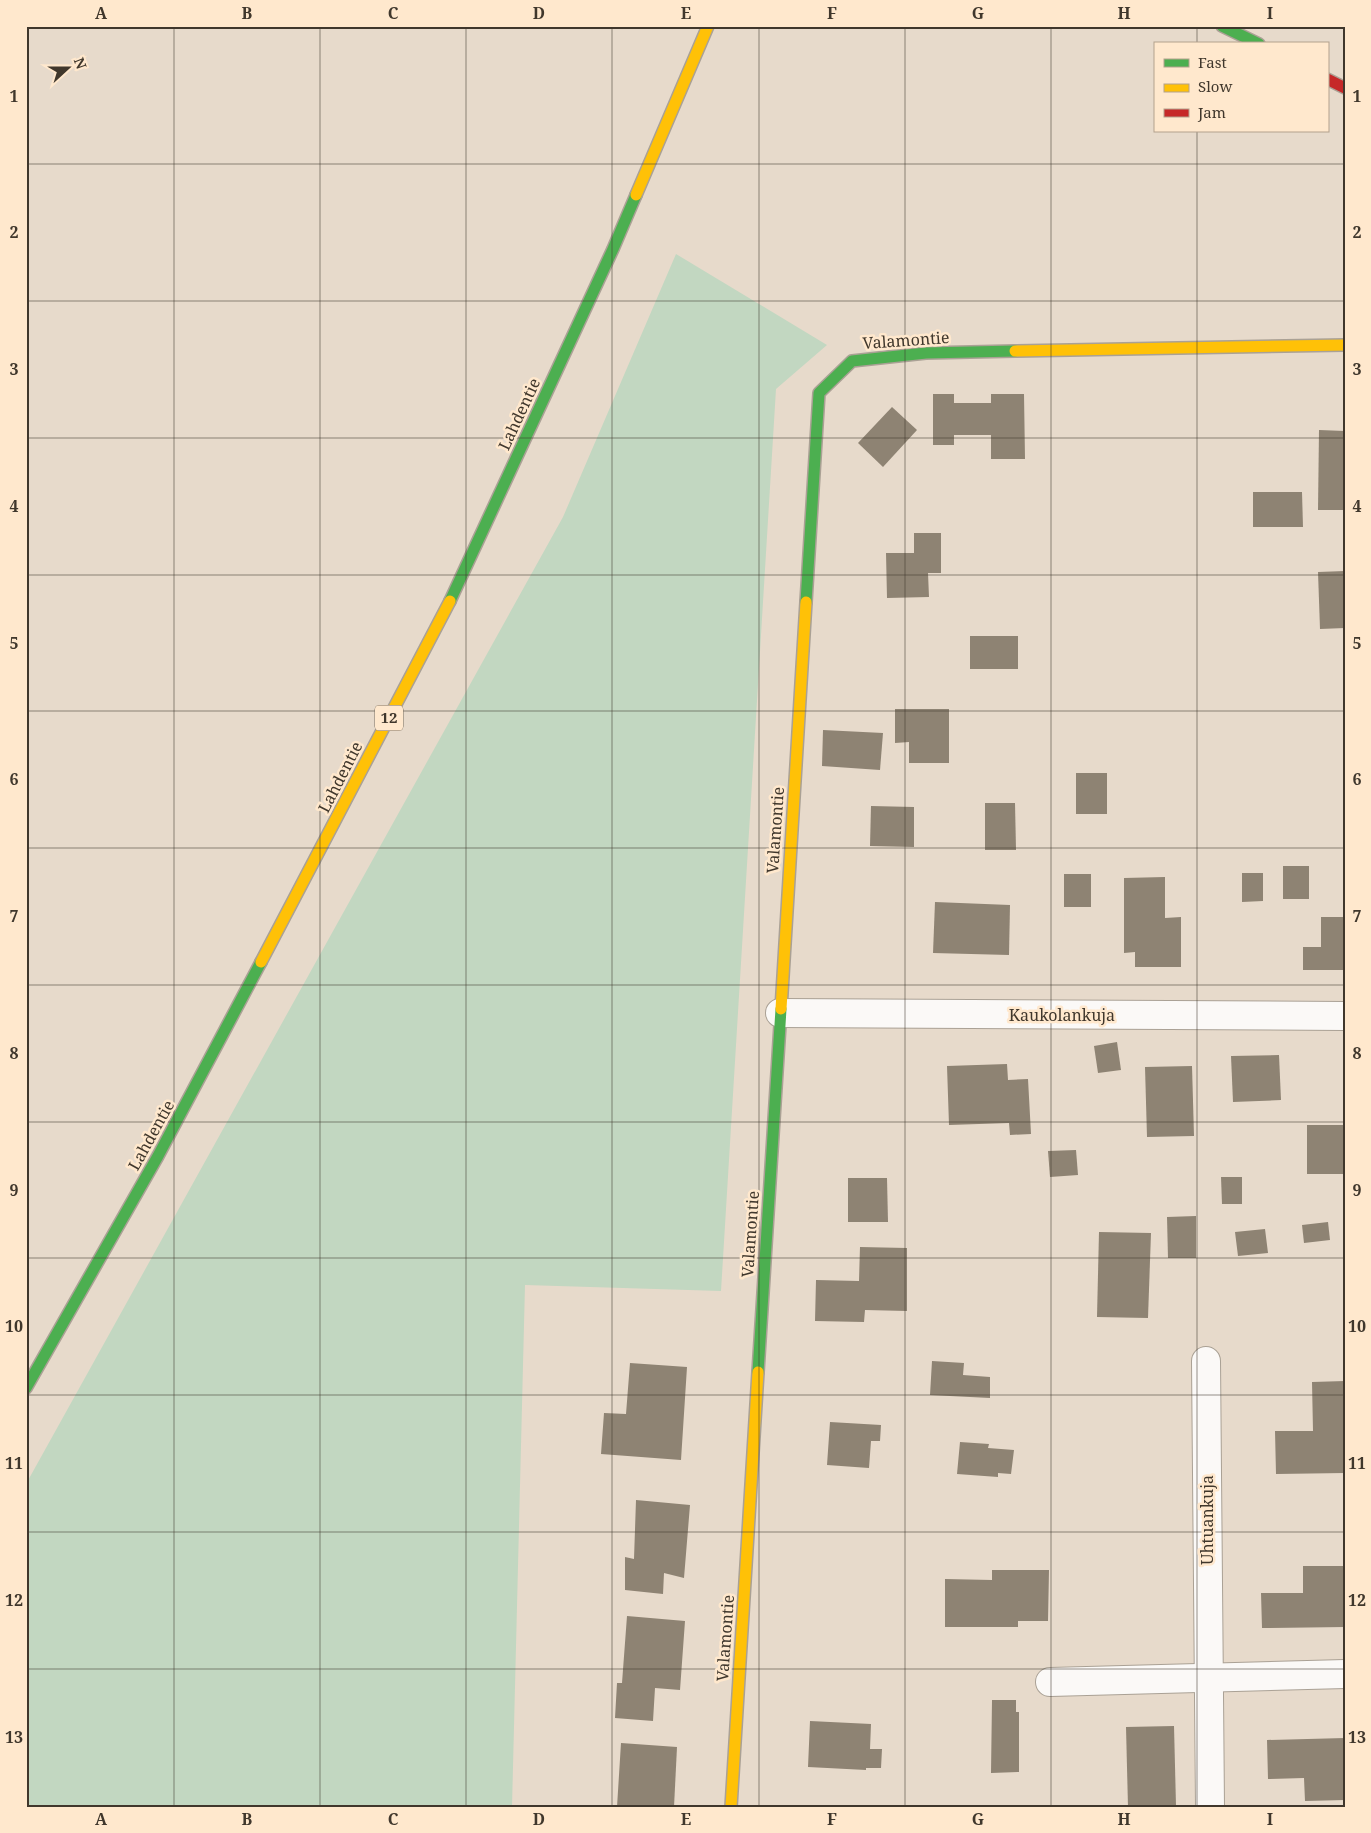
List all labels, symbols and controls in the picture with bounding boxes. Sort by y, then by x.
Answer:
text: A [95,2,108,24]
text: B [242,2,253,24]
text: C [388,2,399,24]
text: D [533,2,545,24]
text: E [681,2,691,24]
text: F [827,2,837,24]
text: G [972,2,984,24]
text: H [1117,2,1131,24]
text: I [1267,2,1273,24]
north arrow [42,42,92,92]
legend [1154,42,1328,132]
text: Fast [1198,52,1227,72]
text: N [70,55,91,72]
text: Slow [1198,76,1232,96]
text: 1 [9,85,19,107]
text: 1 [1352,85,1362,107]
text: Jam [1197,102,1226,122]
text: 2 [9,221,19,243]
text: 2 [1352,221,1362,243]
street label: Valamontie [862,326,950,354]
text: 3 [9,358,19,380]
text: 3 [1352,358,1362,380]
street label: Lahdentie [493,374,545,454]
text: 4 [9,495,19,517]
text: 4 [1352,495,1362,517]
text: 5 [9,632,19,654]
text: 5 [1352,632,1362,654]
road number: 12 [375,706,403,730]
street label: Lahdentie [313,738,367,816]
text: 6 [9,768,19,790]
text: 6 [1352,768,1362,790]
street label: Valamontie [761,786,789,874]
text: 7 [9,905,19,927]
text: 7 [1352,905,1362,927]
street label: Kaukolankuja [1009,1004,1115,1026]
text: 8 [9,1042,19,1064]
text: 8 [1352,1042,1362,1064]
street label: Lahdentie [123,1096,179,1174]
text: 9 [9,1179,19,1201]
text: 9 [1352,1179,1362,1201]
street label: Valamontie [736,1190,764,1278]
text: 10 [5,1315,23,1337]
text: 10 [1348,1315,1366,1337]
text: 11 [5,1452,23,1474]
text: 11 [1348,1452,1366,1474]
street label: Uhtuankuja [1196,1475,1218,1565]
text: 12 [5,1589,23,1611]
text: 12 [1348,1589,1366,1611]
street label: Valamontie [711,1594,739,1682]
text: 13 [5,1726,23,1748]
text: 13 [1348,1726,1366,1748]
text: A [95,1808,108,1830]
text: B [242,1808,253,1830]
text: C [388,1808,399,1830]
text: D [533,1808,545,1830]
text: E [681,1808,691,1830]
text: F [827,1808,837,1830]
text: G [972,1808,984,1830]
text: H [1117,1808,1131,1830]
text: I [1267,1808,1273,1830]

